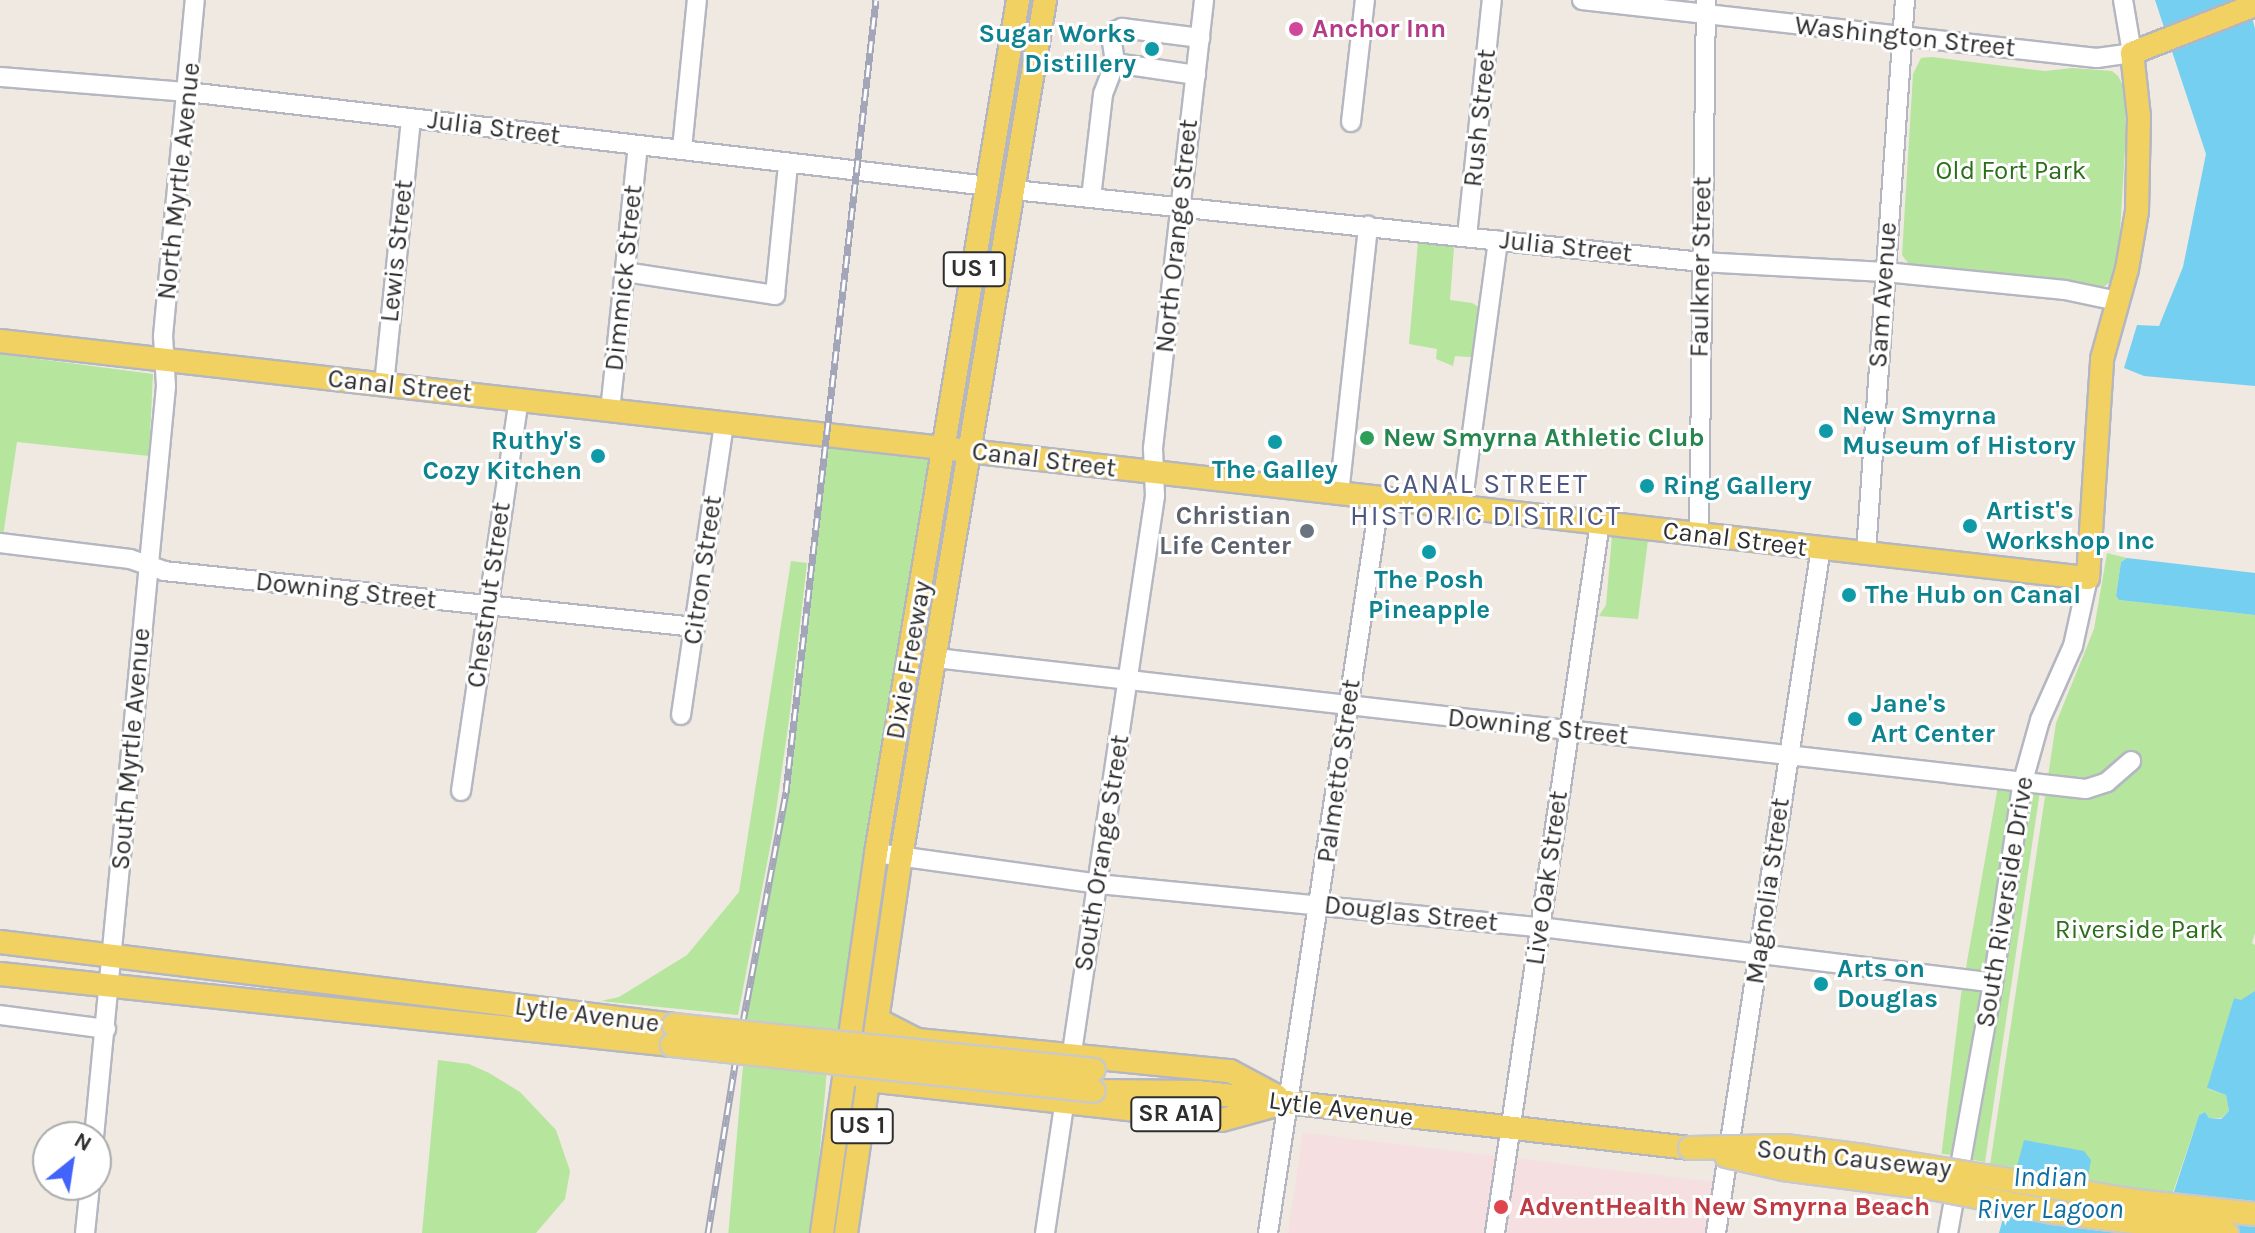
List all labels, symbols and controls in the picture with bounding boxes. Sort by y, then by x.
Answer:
street label: Washington Street [1793,10,2017,64]
place label: Anchor Inn [1312,13,1446,45]
place label: Sugar Works Distillery [978,18,1136,80]
marker: Anchor Inn [1287,20,1305,38]
marker: Sugar Works Distillery [1143,40,1161,58]
street label: Rush Street [1457,47,1503,189]
street label: North Myrtle Avenue [151,61,207,301]
street label: Julia Street [426,104,562,152]
street label: North Orange Street [1149,118,1205,354]
park label: Old Fort Park [1936,155,2086,187]
street label: Faulkner Street [1684,176,1718,358]
street label: Lewis Street [374,178,420,324]
street label: Dimmick Street [599,183,649,373]
street label: Sam Avenue [1862,221,1904,369]
street label: Julia Street [1498,225,1634,269]
road number: US 1 [942,249,1006,289]
street label: Canal Street [326,363,474,409]
place label: New Smyrna Museum of History [1842,400,2076,462]
place label: New Smyrna Athletic Club [1383,422,1704,454]
marker: New Smyrna Museum of History [1817,422,1835,440]
place label: Ruthy's Cozy Kitchen [423,425,582,486]
marker: New Smyrna Athletic Club [1358,429,1376,447]
marker: The Galley [1266,433,1284,451]
street label: Canal Street [970,436,1118,484]
marker: Ruthy's Cozy Kitchen [589,447,607,465]
place label: The Galley [1212,454,1338,486]
district label: CANAL STREET HISTORIC DISTRICT [1350,467,1622,533]
place label: Ring Gallery [1663,470,1812,502]
marker: Ring Gallery [1638,477,1656,495]
street label: Citron Street [677,493,729,647]
place label: Artist's Workshop Inc [1986,495,2155,556]
street label: Chestnut Street [461,500,517,690]
place label: Christian Life Center [1159,500,1291,562]
street label: Canal Street [1661,515,1809,563]
marker: Artist's Workshop Inc [1961,517,1979,535]
marker: Christian Life Center [1298,522,1316,540]
marker: The Posh Pineapple [1420,543,1438,561]
place label: The Posh Pineapple [1368,564,1490,626]
street label: Downing Street [254,566,438,616]
street label: Dixie Freeway [880,578,938,742]
place label: The Hub on Canal [1865,579,2081,611]
marker: The Hub on Canal [1840,586,1858,604]
street label: South Myrtle Avenue [105,627,157,871]
street label: Palmetto Street [1311,677,1367,865]
place label: Jane's Art Center [1871,688,1995,750]
street label: Downing Street [1446,702,1630,752]
marker: Jane's Art Center [1846,710,1864,728]
street label: South Orange Street [1068,732,1136,974]
street label: South Riverside Drive [1970,774,2040,1030]
street label: Live Oak Street [1519,789,1575,967]
street label: Magnolia Street [1739,796,1797,986]
street label: Douglas Street [1323,889,1499,939]
park label: Riverside Park [2055,914,2223,946]
place label: Arts on Douglas [1837,953,1938,1014]
marker: Arts on Douglas [1812,975,1830,993]
street label: Lytle Avenue [513,991,661,1039]
street label: Lytle Avenue [1267,1085,1415,1133]
road number: SR A1A [1130,1094,1222,1134]
road number: US 1 [830,1106,894,1146]
north arrow [32,1121,112,1201]
text: N [70,1127,96,1157]
street label: South Causeway [1755,1133,1953,1185]
water label: Indian River Lagoon [1976,1160,2124,1226]
place label: AdventHealth New Smyrna Beach [1519,1191,1930,1223]
marker: AdventHealth New Smyrna Beach [1490,1196,1512,1218]

